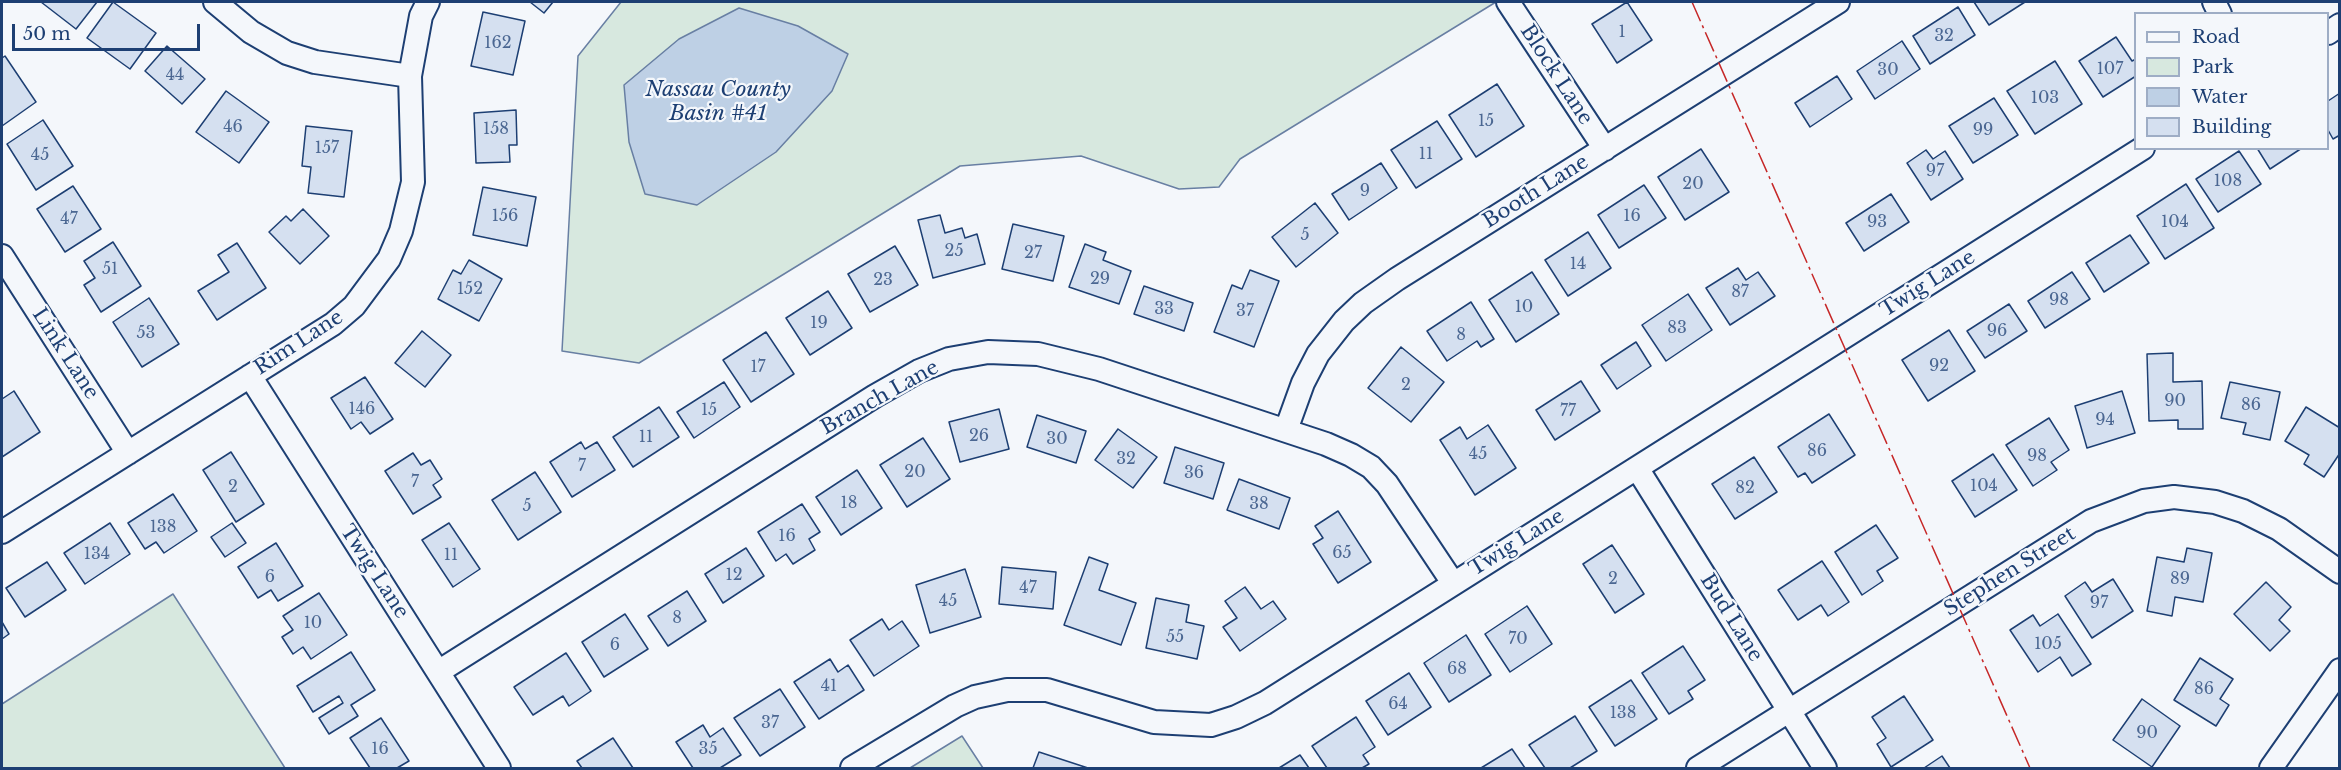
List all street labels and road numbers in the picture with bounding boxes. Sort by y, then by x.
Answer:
street label: Block Lane [1515,20,1597,130]
street label: Booth Lane [1479,150,1593,234]
street label: Twig Lane [1876,245,1980,323]
street label: Link Lane [27,304,103,404]
street label: Rim Lane [250,306,348,380]
street label: Branch Lane [817,356,943,440]
street label: Twig Lane [1465,504,1569,582]
street label: Twig Lane [335,521,413,623]
street label: Stephen Street [1940,522,2080,622]
street label: Bud Lane [1695,570,1767,666]

